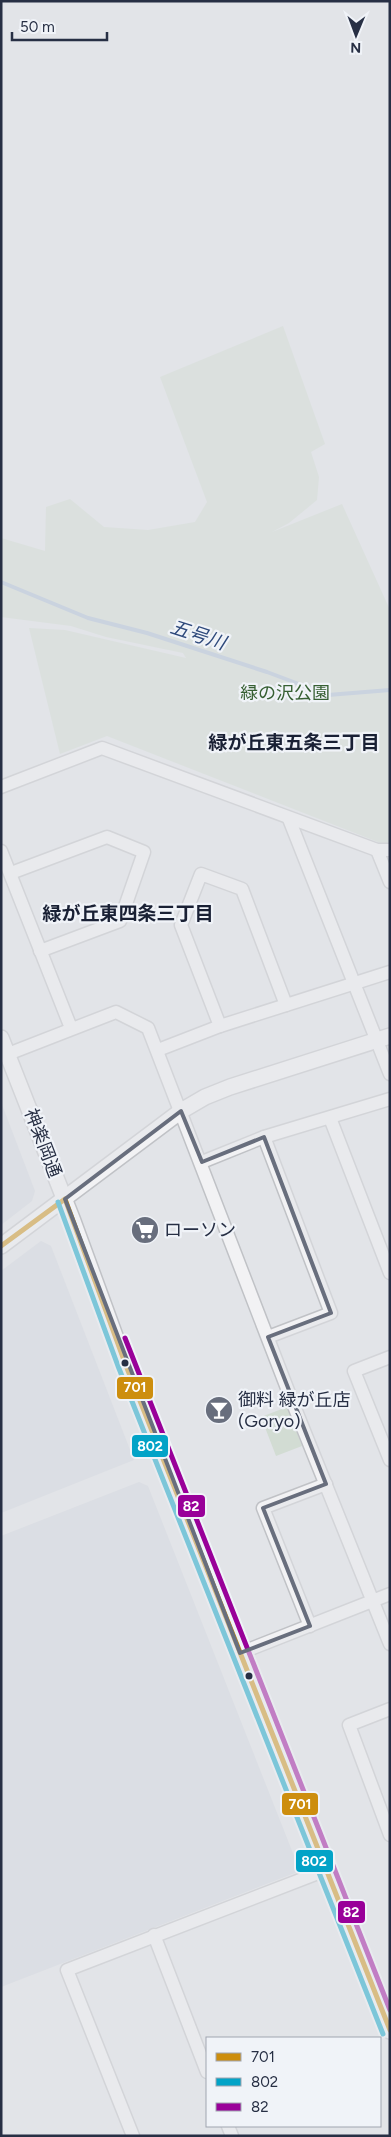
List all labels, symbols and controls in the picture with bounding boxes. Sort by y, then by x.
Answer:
scale bar [12,10,108,42]
north arrow [331,10,381,60]
text: 50 m [20,18,55,36]
text: N [350,39,361,56]
water label: 五号川 [167,615,231,655]
park label: 緑の沢公園 [240,682,330,704]
district label: 緑が丘東五条三丁目 [208,731,380,754]
district label: 緑が丘東四条三丁目 [42,902,214,925]
street label: 神楽岡通 [20,1105,66,1181]
supermarket icon: ローソン [130,1215,160,1245]
place label: ローソン [164,1219,236,1241]
unlabelled marker [120,1358,130,1368]
line badge: 701 [116,1376,154,1400]
text: 701 [124,1379,146,1396]
place label: 御料 緑が丘店 (Goryo) [238,1389,350,1432]
bar icon: 御料 緑が丘店 (Goryo) [204,1395,234,1425]
line badge: 802 [131,1434,169,1458]
text: 802 [137,1438,163,1455]
line badge: 82 [177,1494,206,1518]
text: 82 [183,1498,199,1515]
unlabelled marker [244,1671,254,1681]
line badge: 701 [281,1792,319,1816]
text: 701 [289,1796,311,1813]
line badge: 802 [295,1849,334,1873]
text: 802 [301,1853,327,1870]
line badge: 82 [337,1900,366,1924]
text: 82 [343,1904,359,1921]
legend [206,2037,381,2127]
text: 701 [251,2048,275,2066]
text: 802 [251,2073,278,2091]
text: 82 [251,2098,269,2116]

